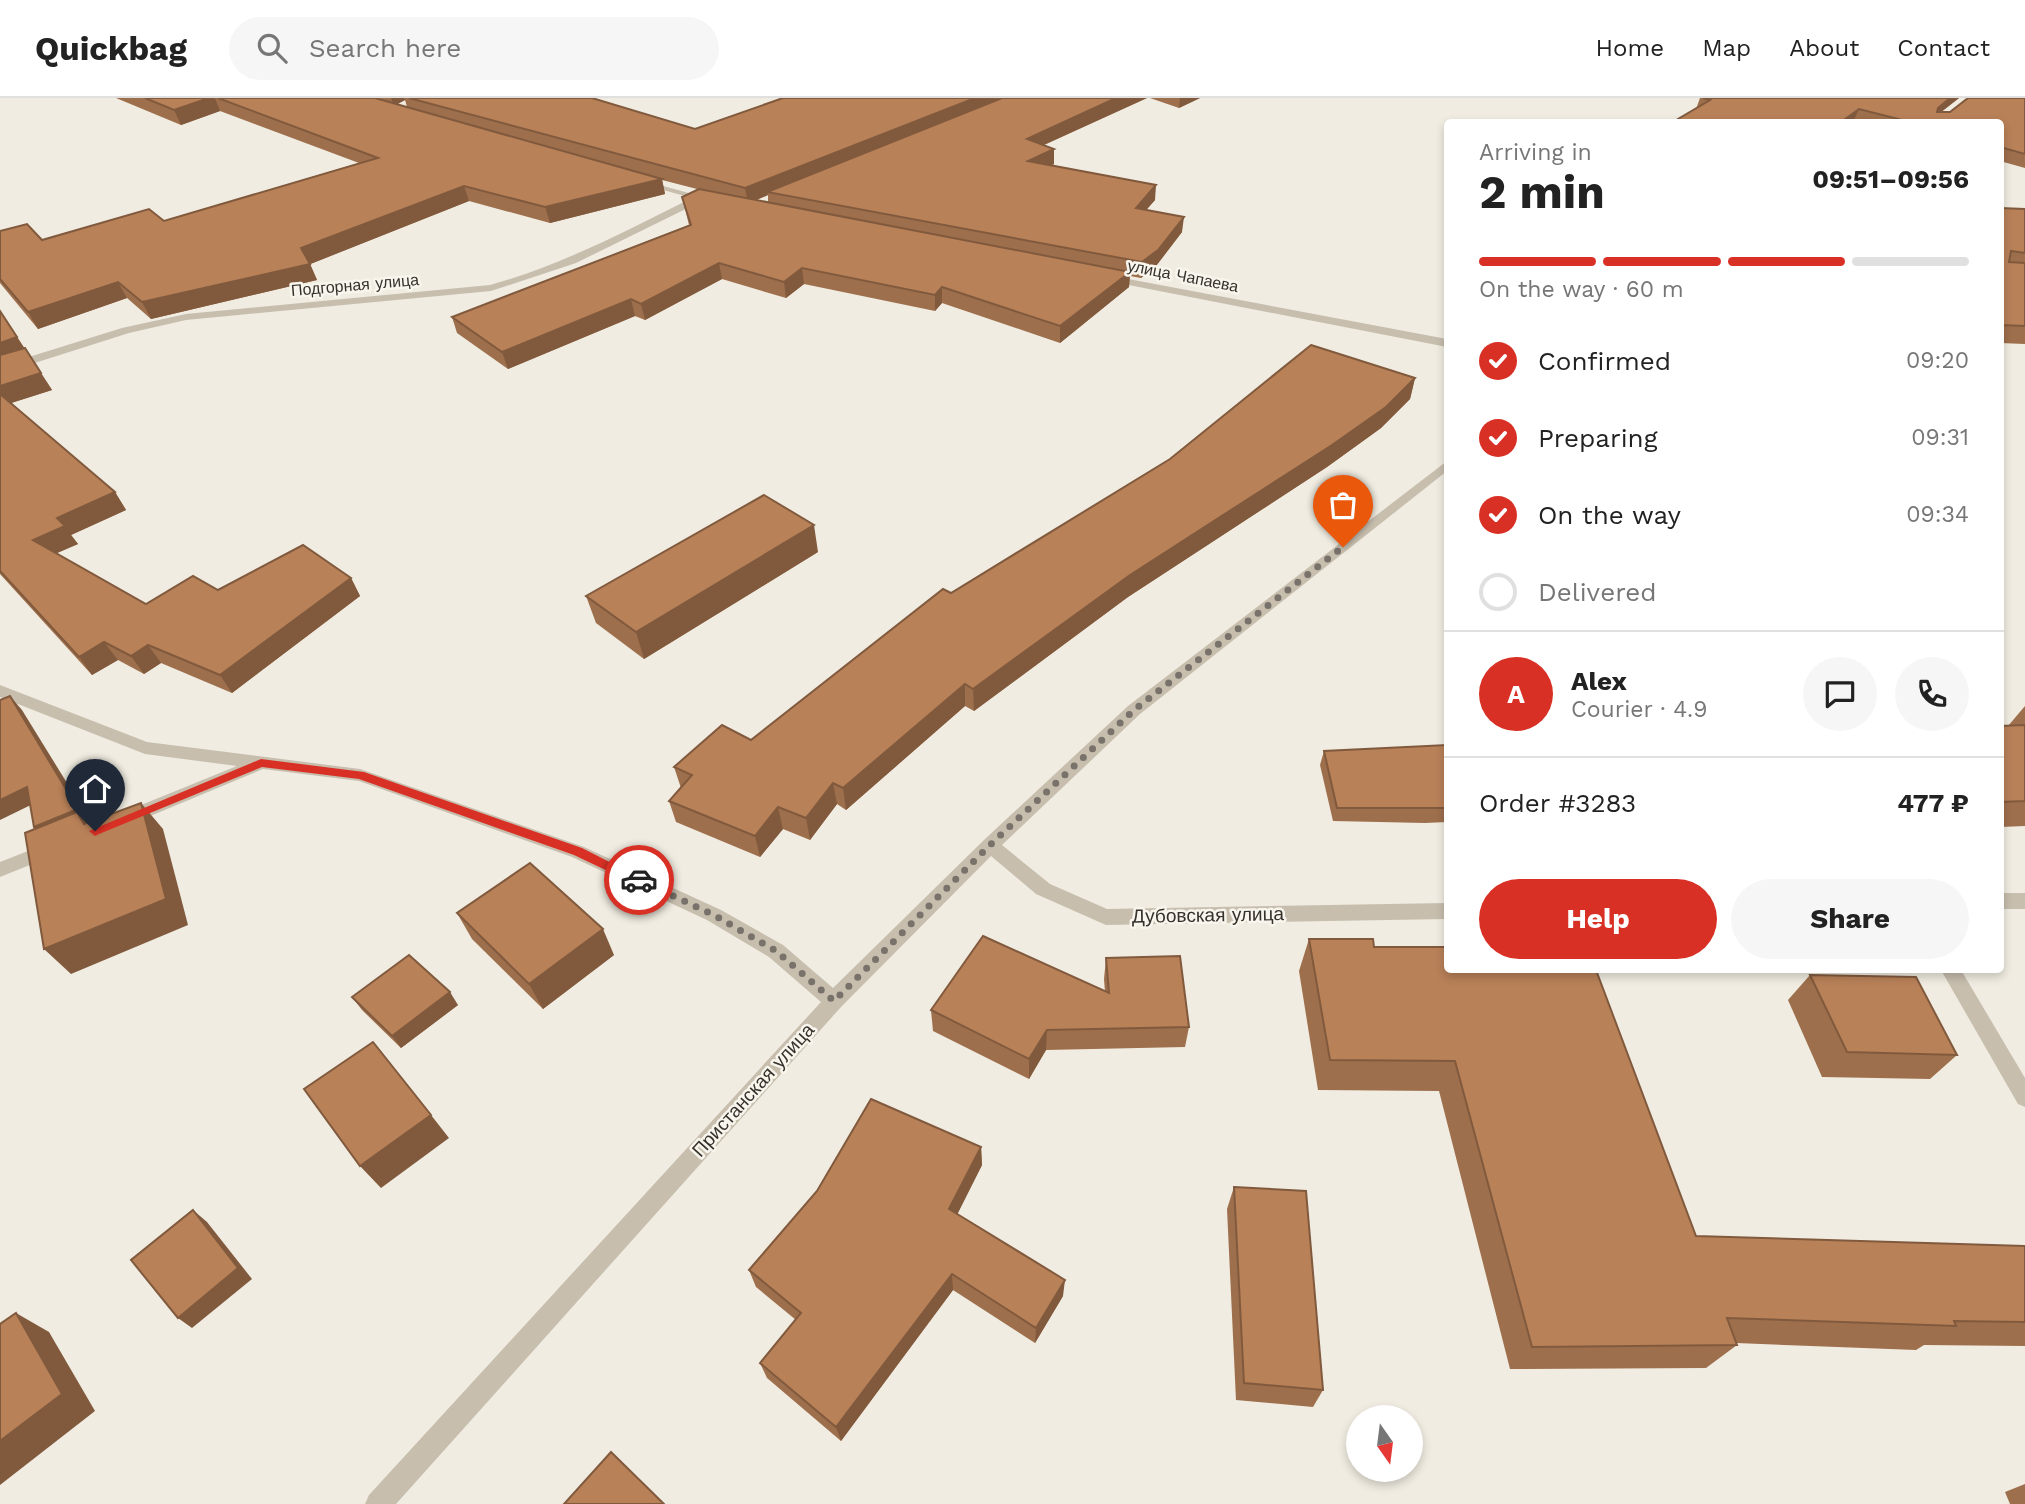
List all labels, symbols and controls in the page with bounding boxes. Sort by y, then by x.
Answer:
search box [229,17,719,80]
text: Quickbag [35,29,187,68]
icon: search [253,29,291,67]
text: Search here [309,33,461,63]
text: Home [1596,34,1664,62]
text: Map [1702,34,1751,62]
text: About [1789,34,1859,62]
text: Contact [1897,34,1990,62]
text: Arriving in [1479,139,1592,166]
text: 09:51–09:56 [1812,164,1969,194]
text: 2 min [1479,165,1605,219]
street label: улица Чапаева [1126,256,1240,296]
street label: Подгорная улица [290,270,420,300]
text: On the way · 60 m [1479,276,1684,303]
icon: check [1479,342,1517,380]
text: Confirmed [1538,346,1671,376]
text: 09:20 [1906,347,1969,374]
icon: check [1479,419,1517,457]
text: Preparing [1538,423,1658,453]
text: 09:31 [1911,424,1969,451]
pin [1313,475,1373,547]
icon: bag [1324,486,1362,524]
icon: check [1479,496,1517,534]
text: On the way [1538,500,1681,530]
text: 09:34 [1906,501,1969,528]
text: Delivered [1538,577,1657,607]
button: chat [1803,657,1877,731]
button: phone [1895,657,1969,731]
text: Alex [1571,666,1627,696]
text: A [1507,679,1525,709]
text: Courier · 4.9 [1571,696,1707,723]
pin [65,759,125,831]
icon: home [76,770,114,808]
text: Order #3283 [1479,788,1636,818]
text: 477 ₽ [1897,788,1969,818]
courier [604,845,674,915]
icon: car [620,861,658,899]
button: Help [1479,879,1717,959]
button: Share [1731,879,1969,959]
street label: Дубовская улица [1132,902,1285,928]
street label: Пристанская улица [687,1018,819,1161]
north arrow [1346,1405,1423,1482]
map controls [1346,1405,1423,1482]

